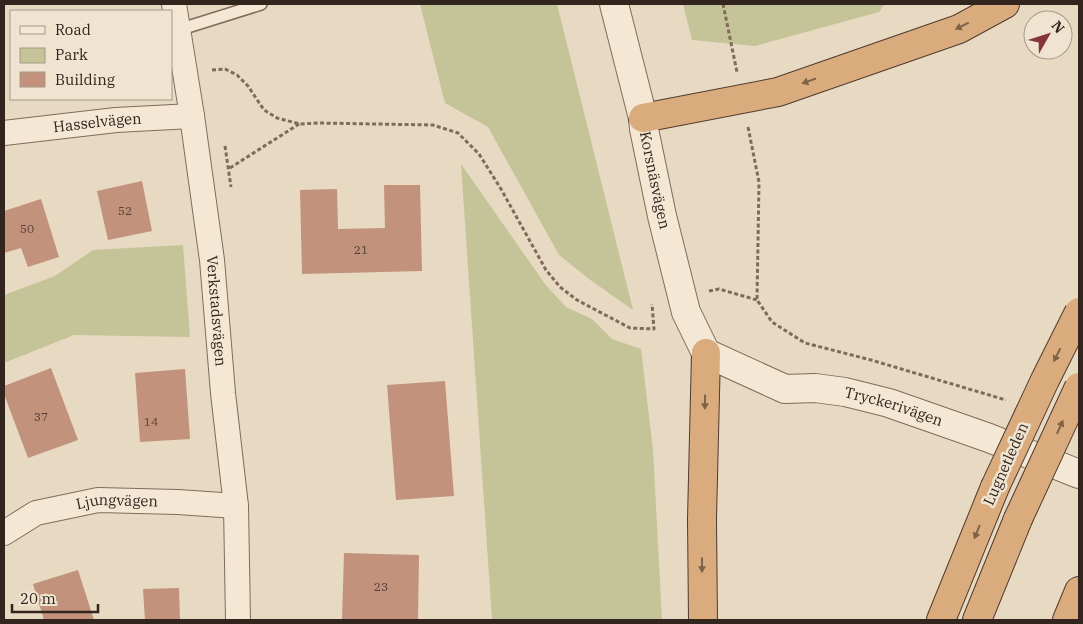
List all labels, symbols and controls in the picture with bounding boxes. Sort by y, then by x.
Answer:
legend [10,10,172,100]
north arrow [1023,10,1073,60]
text: N [1048,17,1069,37]
text: Road [55,20,91,39]
one-way arrow [955,23,969,31]
text: Park [55,45,88,64]
text: Building [55,70,115,89]
one-way arrow [801,78,816,85]
street label: Hasselvägen [52,109,142,136]
street label: Korsnäsvägen [636,130,675,231]
house number: 52 [118,203,132,218]
house number: 50 [20,221,34,236]
house number: 21 [354,242,368,257]
street label: Verkstadsvägen [203,255,231,368]
one-way arrow [1053,348,1061,363]
street label: Tryckerivägen [843,382,946,430]
one-way arrow [700,394,708,410]
house number: 37 [34,409,48,424]
house number: 14 [144,414,158,429]
street label: Lugnetleden [979,419,1032,508]
one-way arrow [1056,420,1064,434]
street label: Ljungvägen [74,490,159,513]
one-way arrow [972,525,980,539]
one-way arrow [698,557,706,573]
house number: 23 [374,579,388,594]
scale bar [12,582,99,614]
text: 20 m [20,589,56,608]

